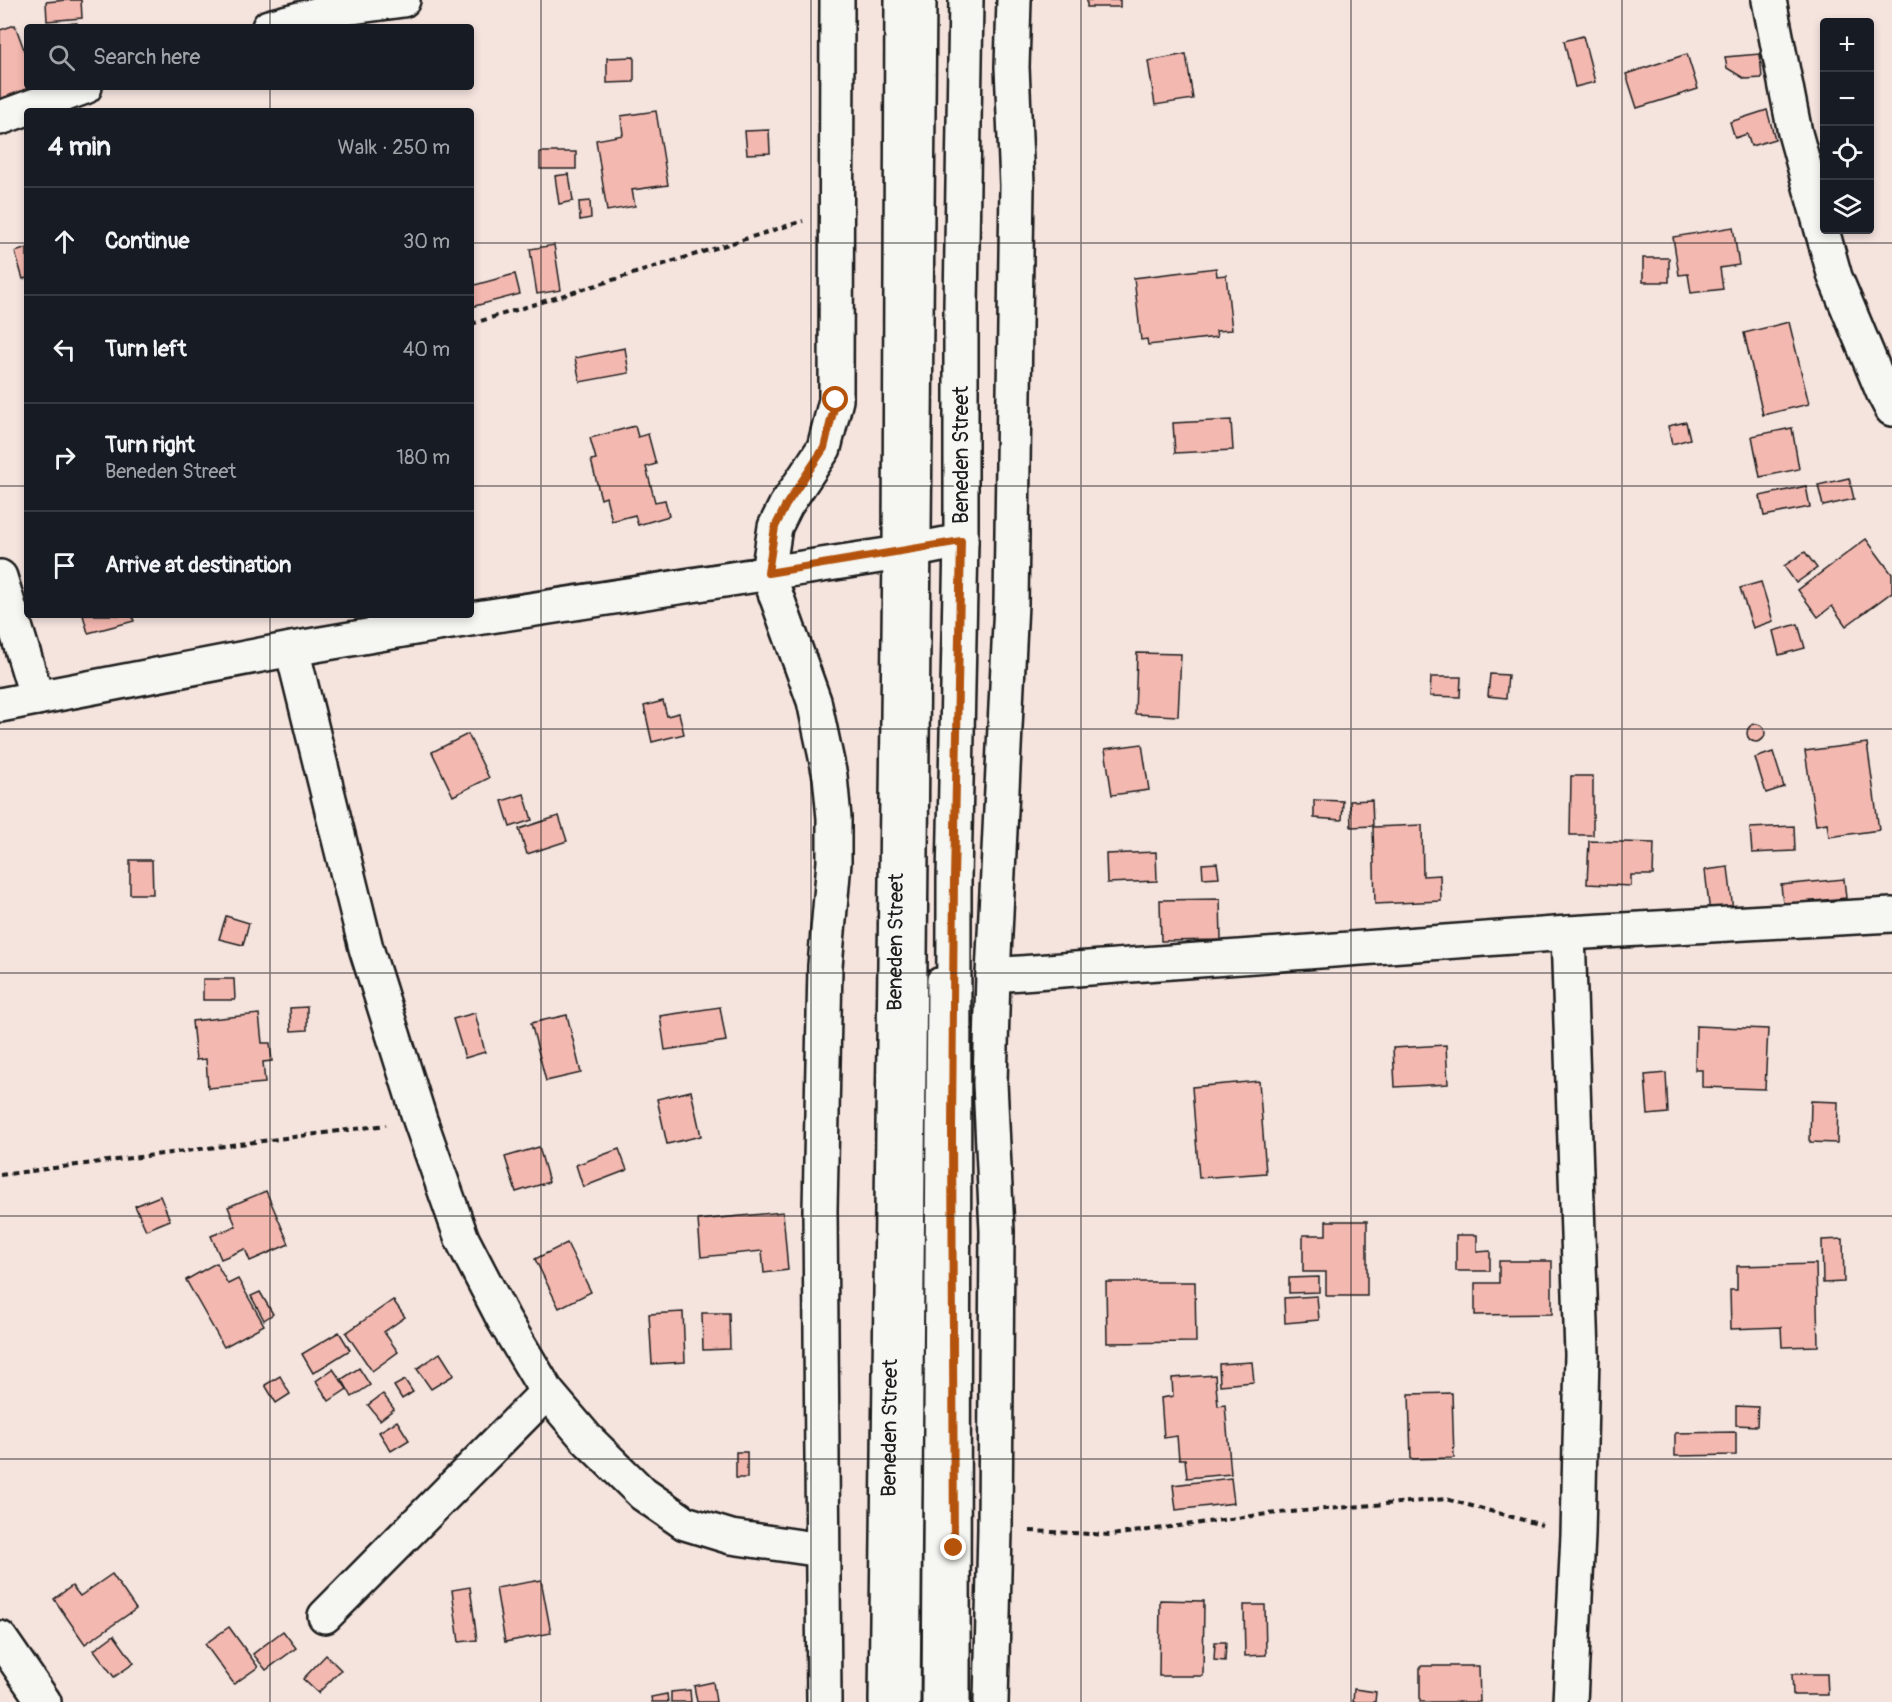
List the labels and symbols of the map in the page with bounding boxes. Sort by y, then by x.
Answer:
route start [822,386,848,412]
street label: Beneden Street [948,386,975,524]
street label: Beneden Street [881,872,910,1011]
street label: Beneden Street [875,1358,904,1497]
route end [940,1534,966,1560]

